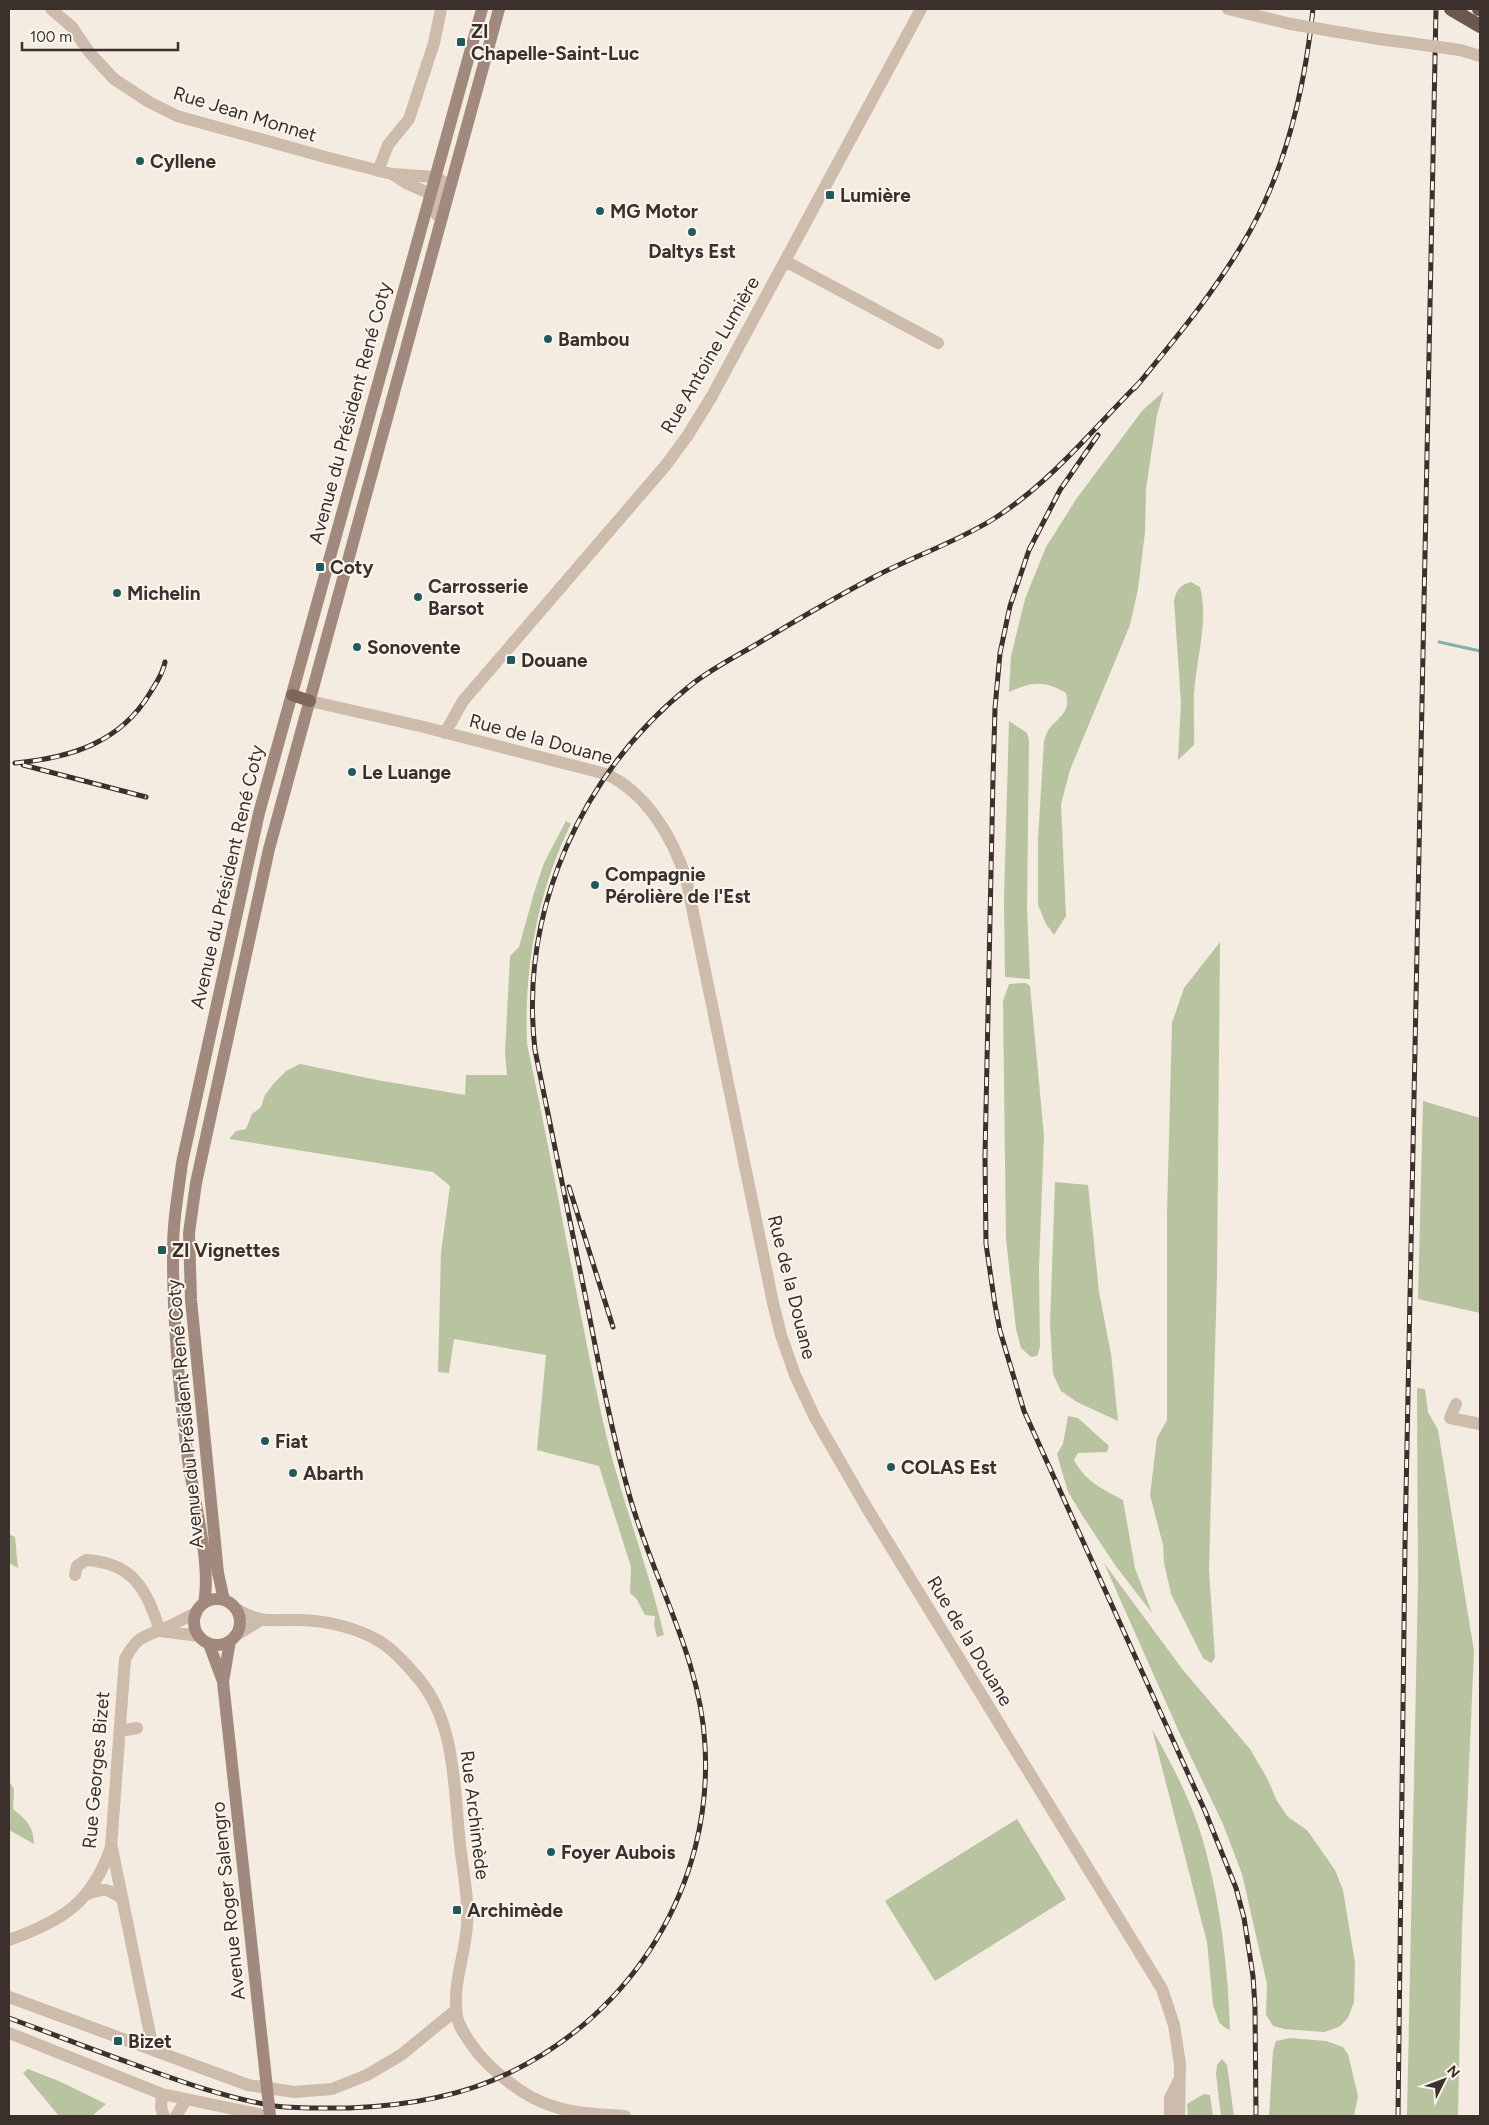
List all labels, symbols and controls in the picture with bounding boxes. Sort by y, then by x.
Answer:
scale bar [22,20,179,52]
place label: ZI Chapelle-Saint-Luc [471,20,640,65]
text: 100 m [30,28,72,46]
marker: ZI Chapelle-Saint-Luc [455,36,467,48]
street label: Rue Jean Monnet [171,81,319,147]
place label: Cyllene [150,150,216,173]
marker: Cyllene [134,155,146,167]
place label: Lumière [840,184,911,207]
marker: Lumière [824,189,836,201]
place label: MG Motor [610,200,698,223]
marker: MG Motor [594,205,606,217]
marker: Daltys Est [686,226,698,238]
place label: Daltys Est [648,240,736,263]
street label: Rue Antoine Lumière [656,272,764,438]
street label: Avenue du Président René Coty [304,280,396,546]
place label: Bambou [558,328,629,351]
marker: Bambou [542,333,554,345]
place label: Coty [330,556,373,579]
marker: Coty [314,561,326,573]
place label: Carrosserie Barsot [428,575,529,620]
place label: Michelin [127,582,200,605]
marker: Michelin [111,587,123,599]
marker: Carrosserie Barsot [412,591,424,603]
place label: Sonovente [367,636,461,659]
marker: Sonovente [351,641,363,653]
place label: Douane [521,649,588,672]
marker: Douane [505,654,517,666]
street label: Rue de la Douane [467,709,615,769]
street label: Avenue du Président René Coty [185,743,269,1011]
place label: Le Luange [362,761,452,784]
marker: Le Luange [346,766,358,778]
place label: Compagnie Pérolière de l'Est [605,863,751,908]
marker: Compagnie Pérolière de l'Est [589,879,601,891]
street label: Rue de la Douane [763,1213,821,1361]
place label: ZI Vignettes [172,1239,280,1262]
marker: ZI Vignettes [156,1244,168,1256]
street label: Avenue du Président René Coty [162,1278,208,1550]
place label: Fiat [275,1430,309,1453]
marker: Fiat [259,1435,271,1447]
place label: COLAS Est [901,1456,998,1479]
marker: COLAS Est [885,1461,897,1473]
place label: Abarth [303,1462,364,1485]
marker: Abarth [287,1467,299,1479]
street label: Rue de la Douane [922,1572,1018,1710]
street label: Rue Georges Bizet [78,1690,114,1850]
street label: Rue Archimède [456,1749,494,1881]
street label: Avenue Roger Salengro [206,1801,250,2001]
place label: Foyer Aubois [561,1841,676,1864]
marker: Foyer Aubois [545,1846,557,1858]
place label: Archimède [467,1899,563,1922]
marker: Archimède [451,1904,463,1916]
place label: Bizet [128,2030,172,2053]
marker: Bizet [112,2035,124,2047]
north arrow [1419,2055,1469,2105]
text: N [1443,2062,1463,2081]

